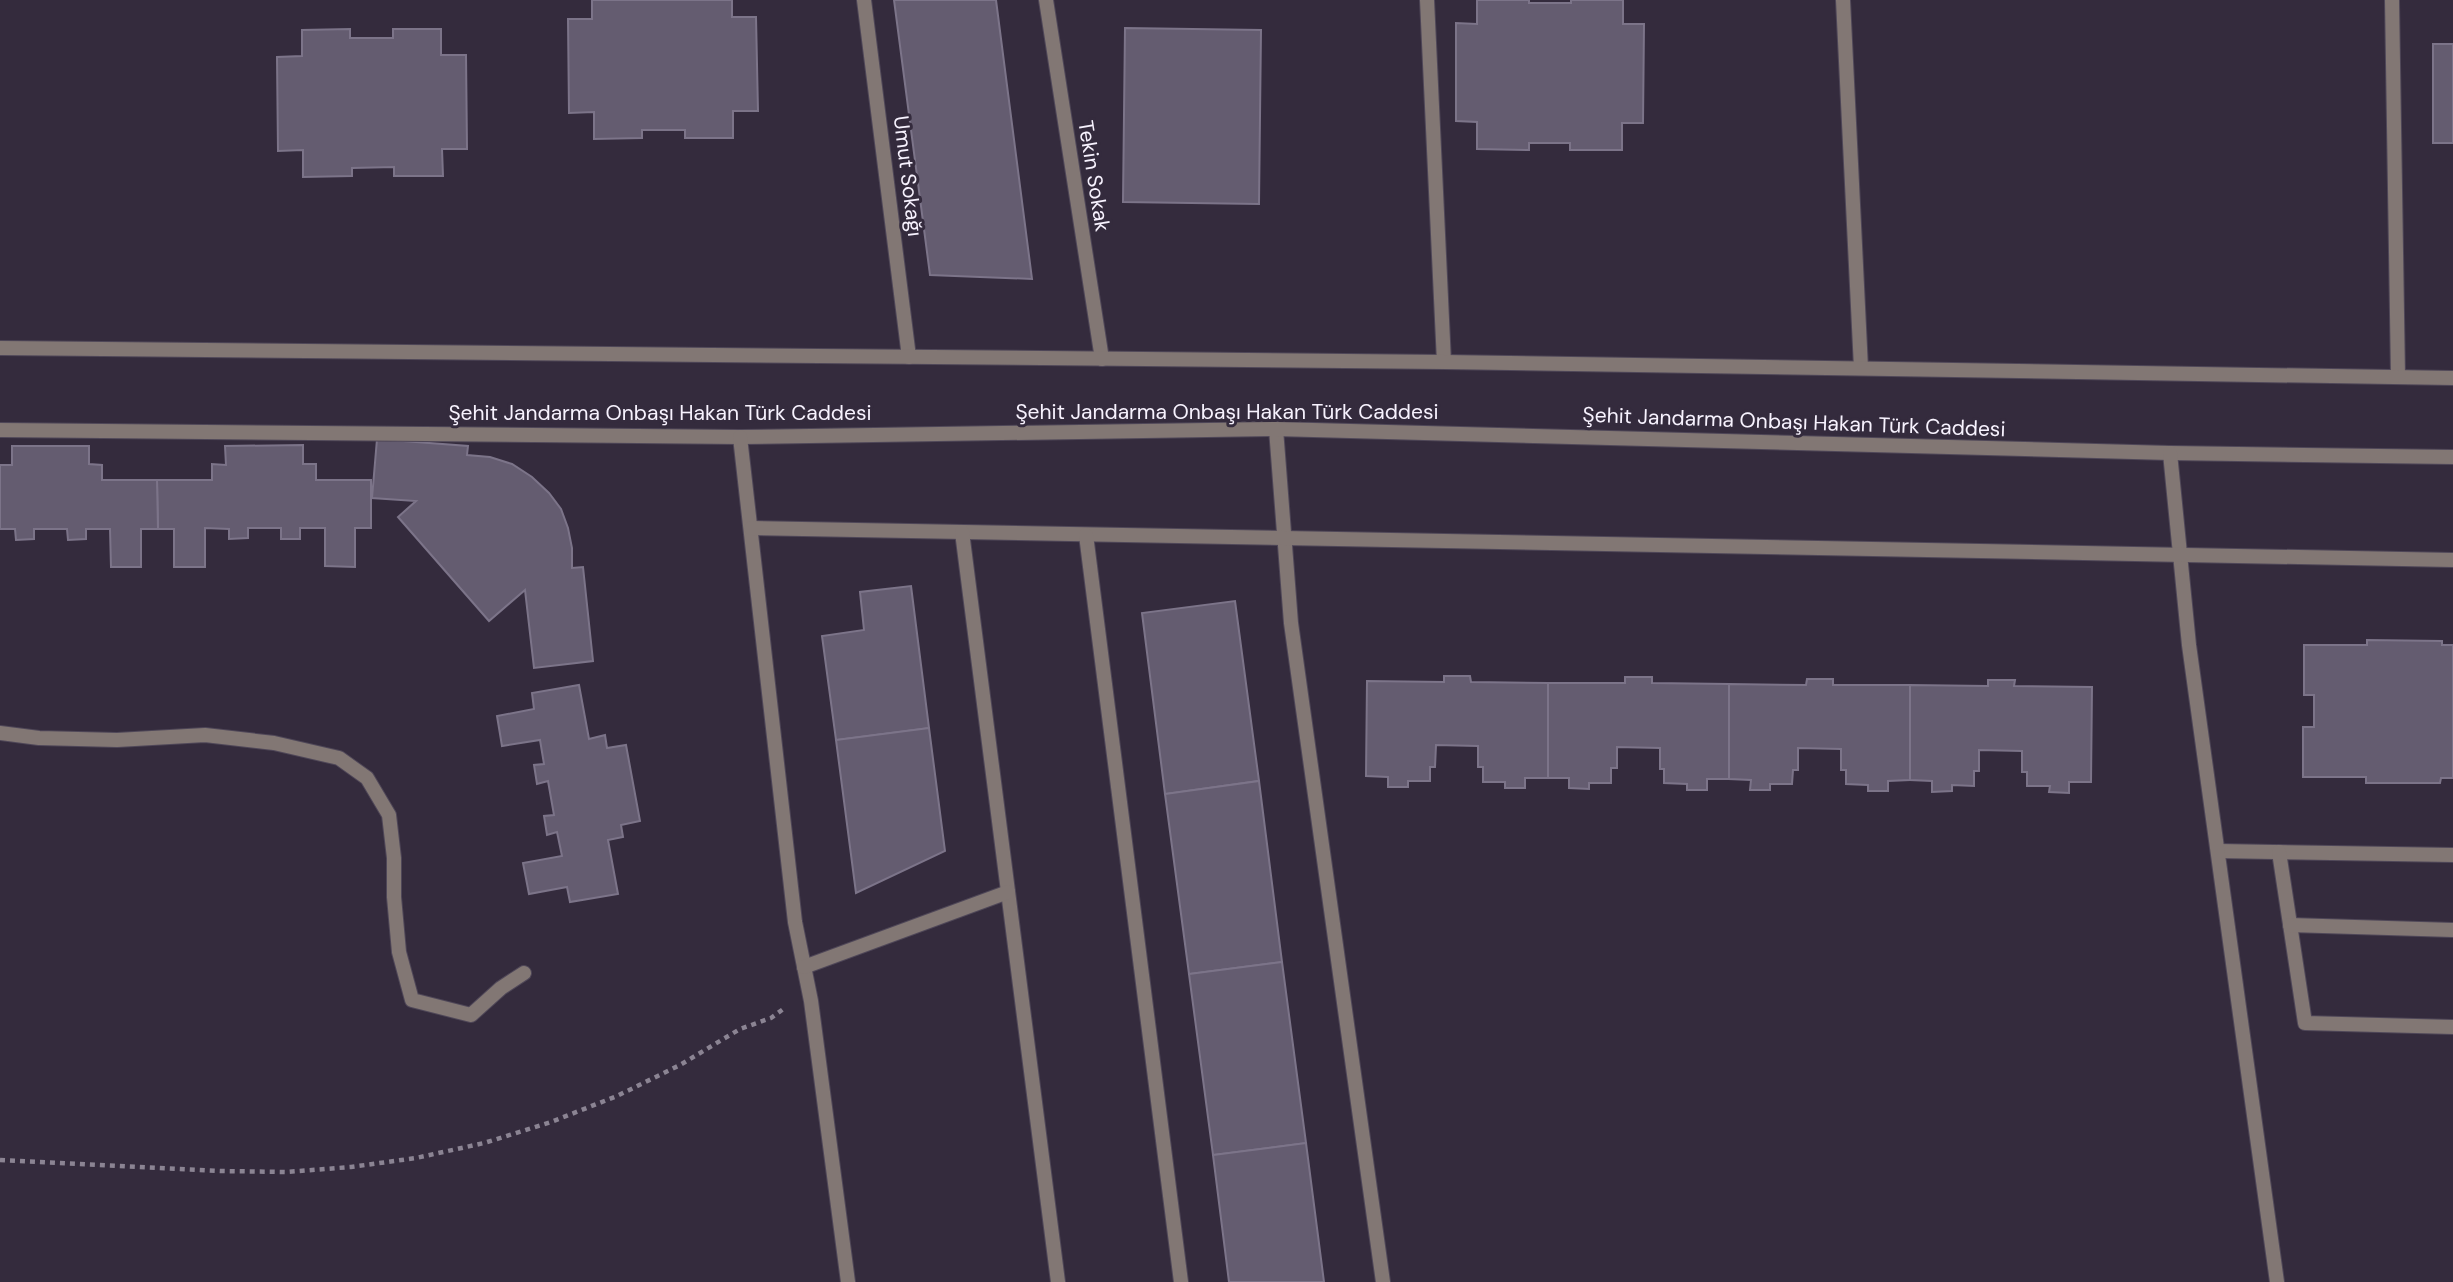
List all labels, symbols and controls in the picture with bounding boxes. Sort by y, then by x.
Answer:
street label: Umut Sokağı [887,114,929,238]
street label: Tekin Sokak [1071,118,1117,234]
street label: Şehit Jandarma Onbaşı Hakan Türk Caddesi [1015,398,1439,426]
street label: Şehit Jandarma Onbaşı Hakan Türk Caddesi [448,399,872,427]
street label: Şehit Jandarma Onbaşı Hakan Türk Caddesi [1582,401,2006,443]

